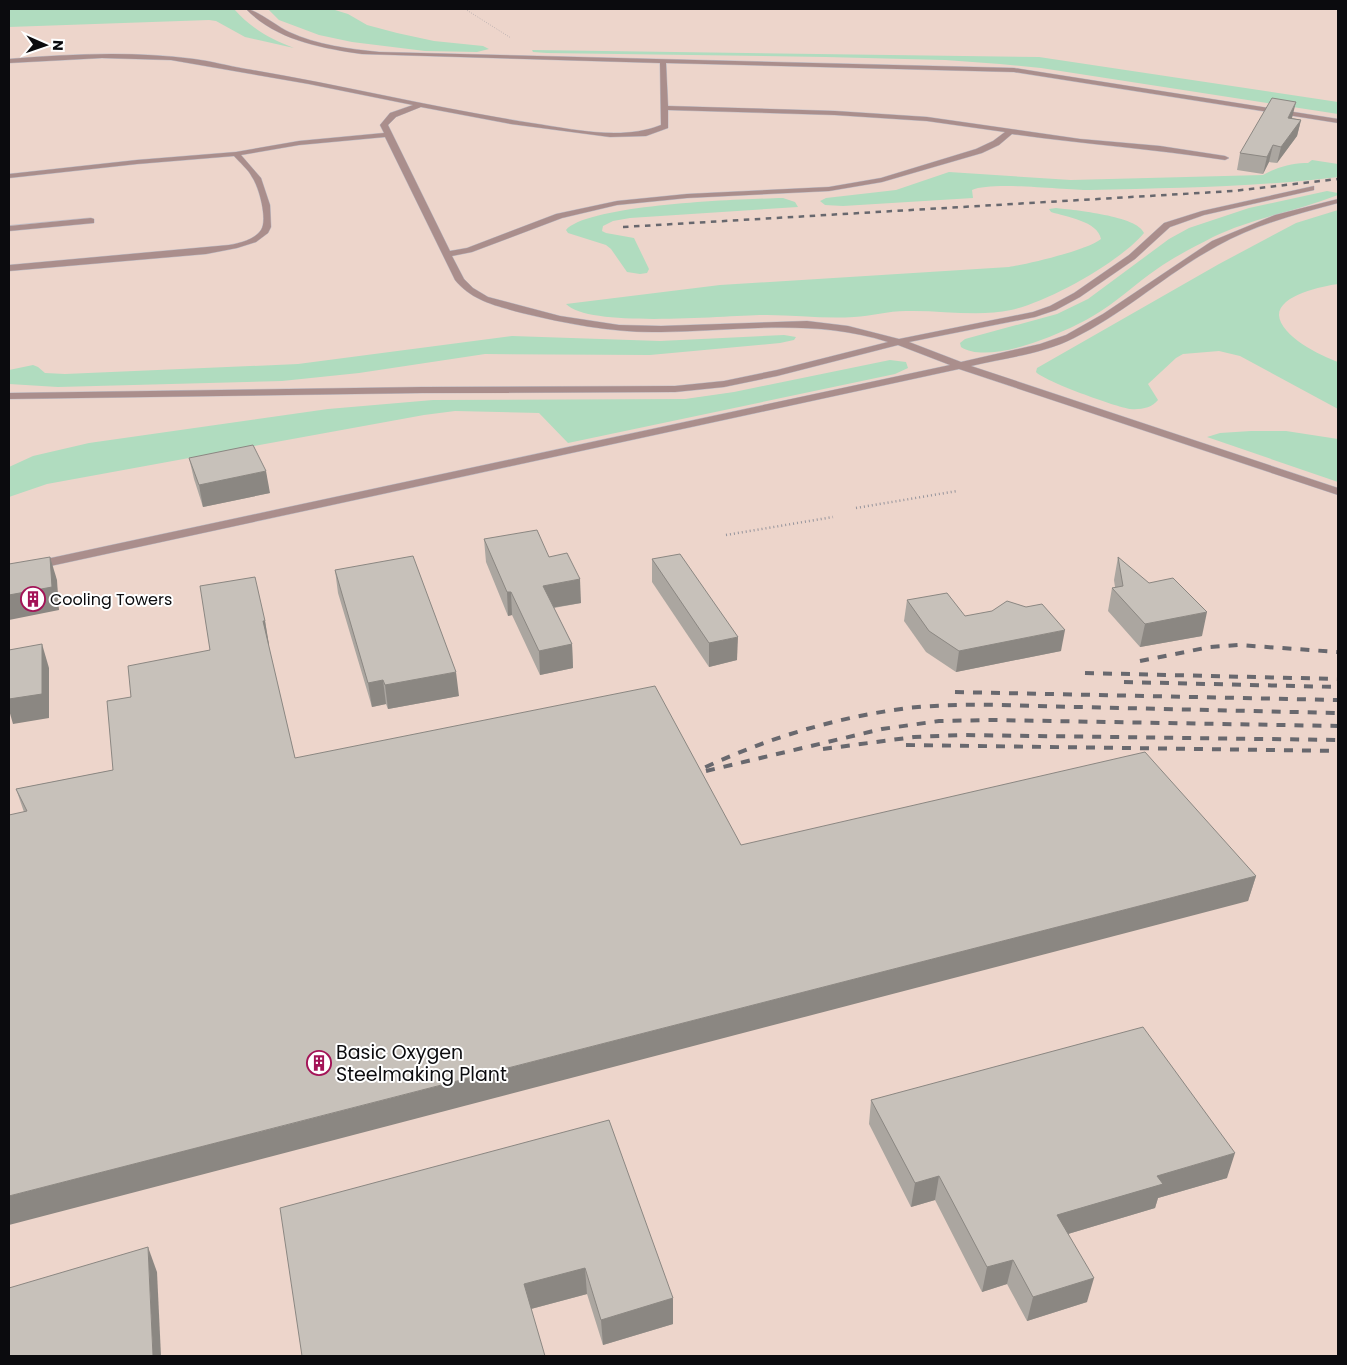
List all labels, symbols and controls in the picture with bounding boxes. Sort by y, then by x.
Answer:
north arrow [20,20,70,70]
text: N [48,40,68,51]
building icon: Cooling Towers [20,586,46,612]
place label: Cooling Towers [50,588,172,611]
place label: Basic Oxygen Steelmaking Plant [336,1039,507,1088]
building icon: Basic Oxygen Steelmaking Plant [306,1050,332,1076]

